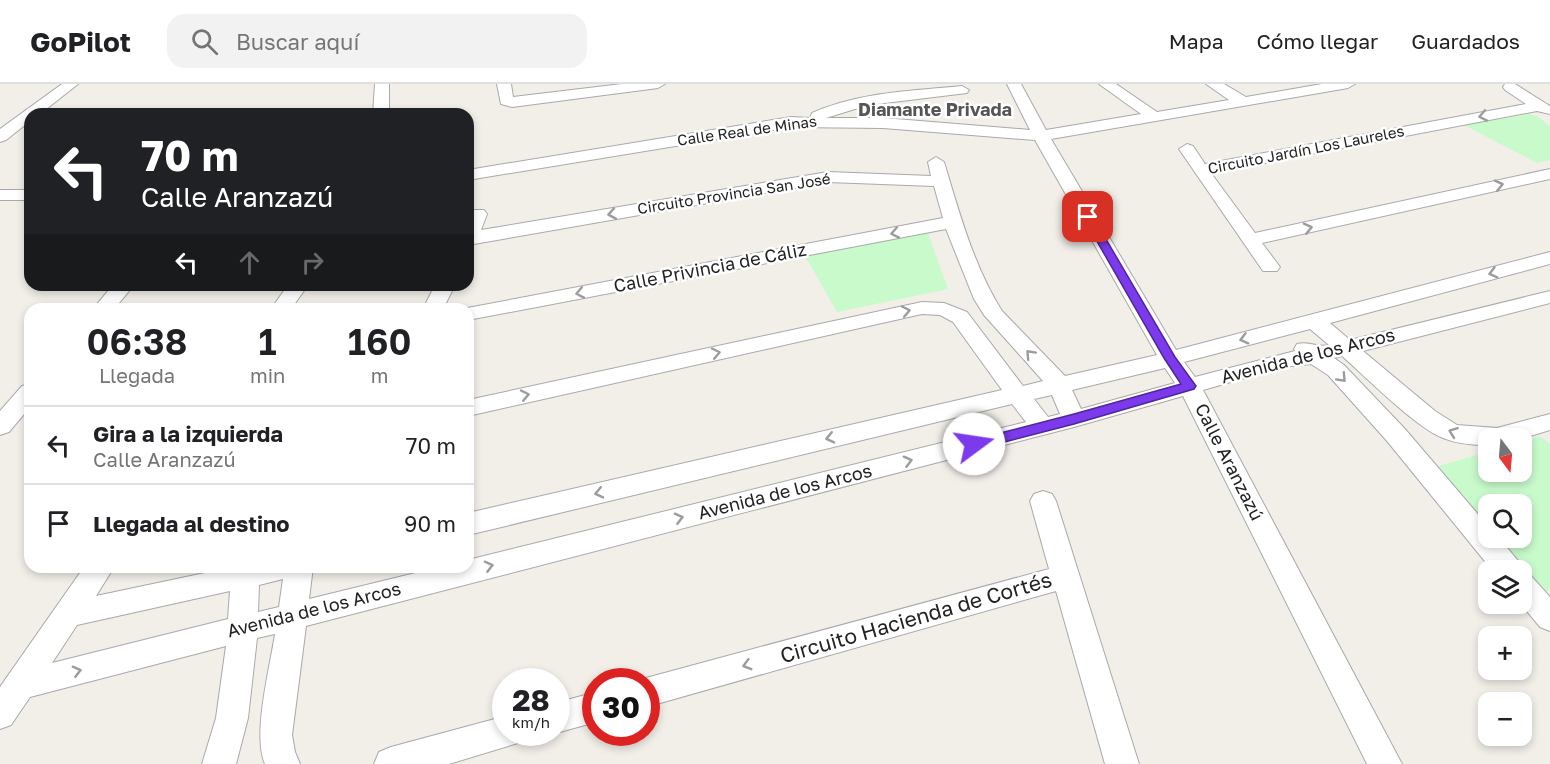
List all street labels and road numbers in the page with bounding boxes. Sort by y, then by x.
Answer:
street label: Calle Real de Minas [676,111,818,149]
street label: Circuito Jardín Los Laureles [1206,121,1406,177]
street label: Circuito Provincia San José [636,169,832,217]
street label: Calle Privincia de Cáliz [612,238,808,296]
street label: Avenida de los Arcos [1219,323,1397,387]
street label: Calle Aranzazú [1191,399,1269,524]
street label: Avenida de los Arcos [696,459,874,523]
street label: Circuito Hacienda de Cortés [777,566,1055,668]
street label: Avenida de los Arcos [225,577,403,641]

